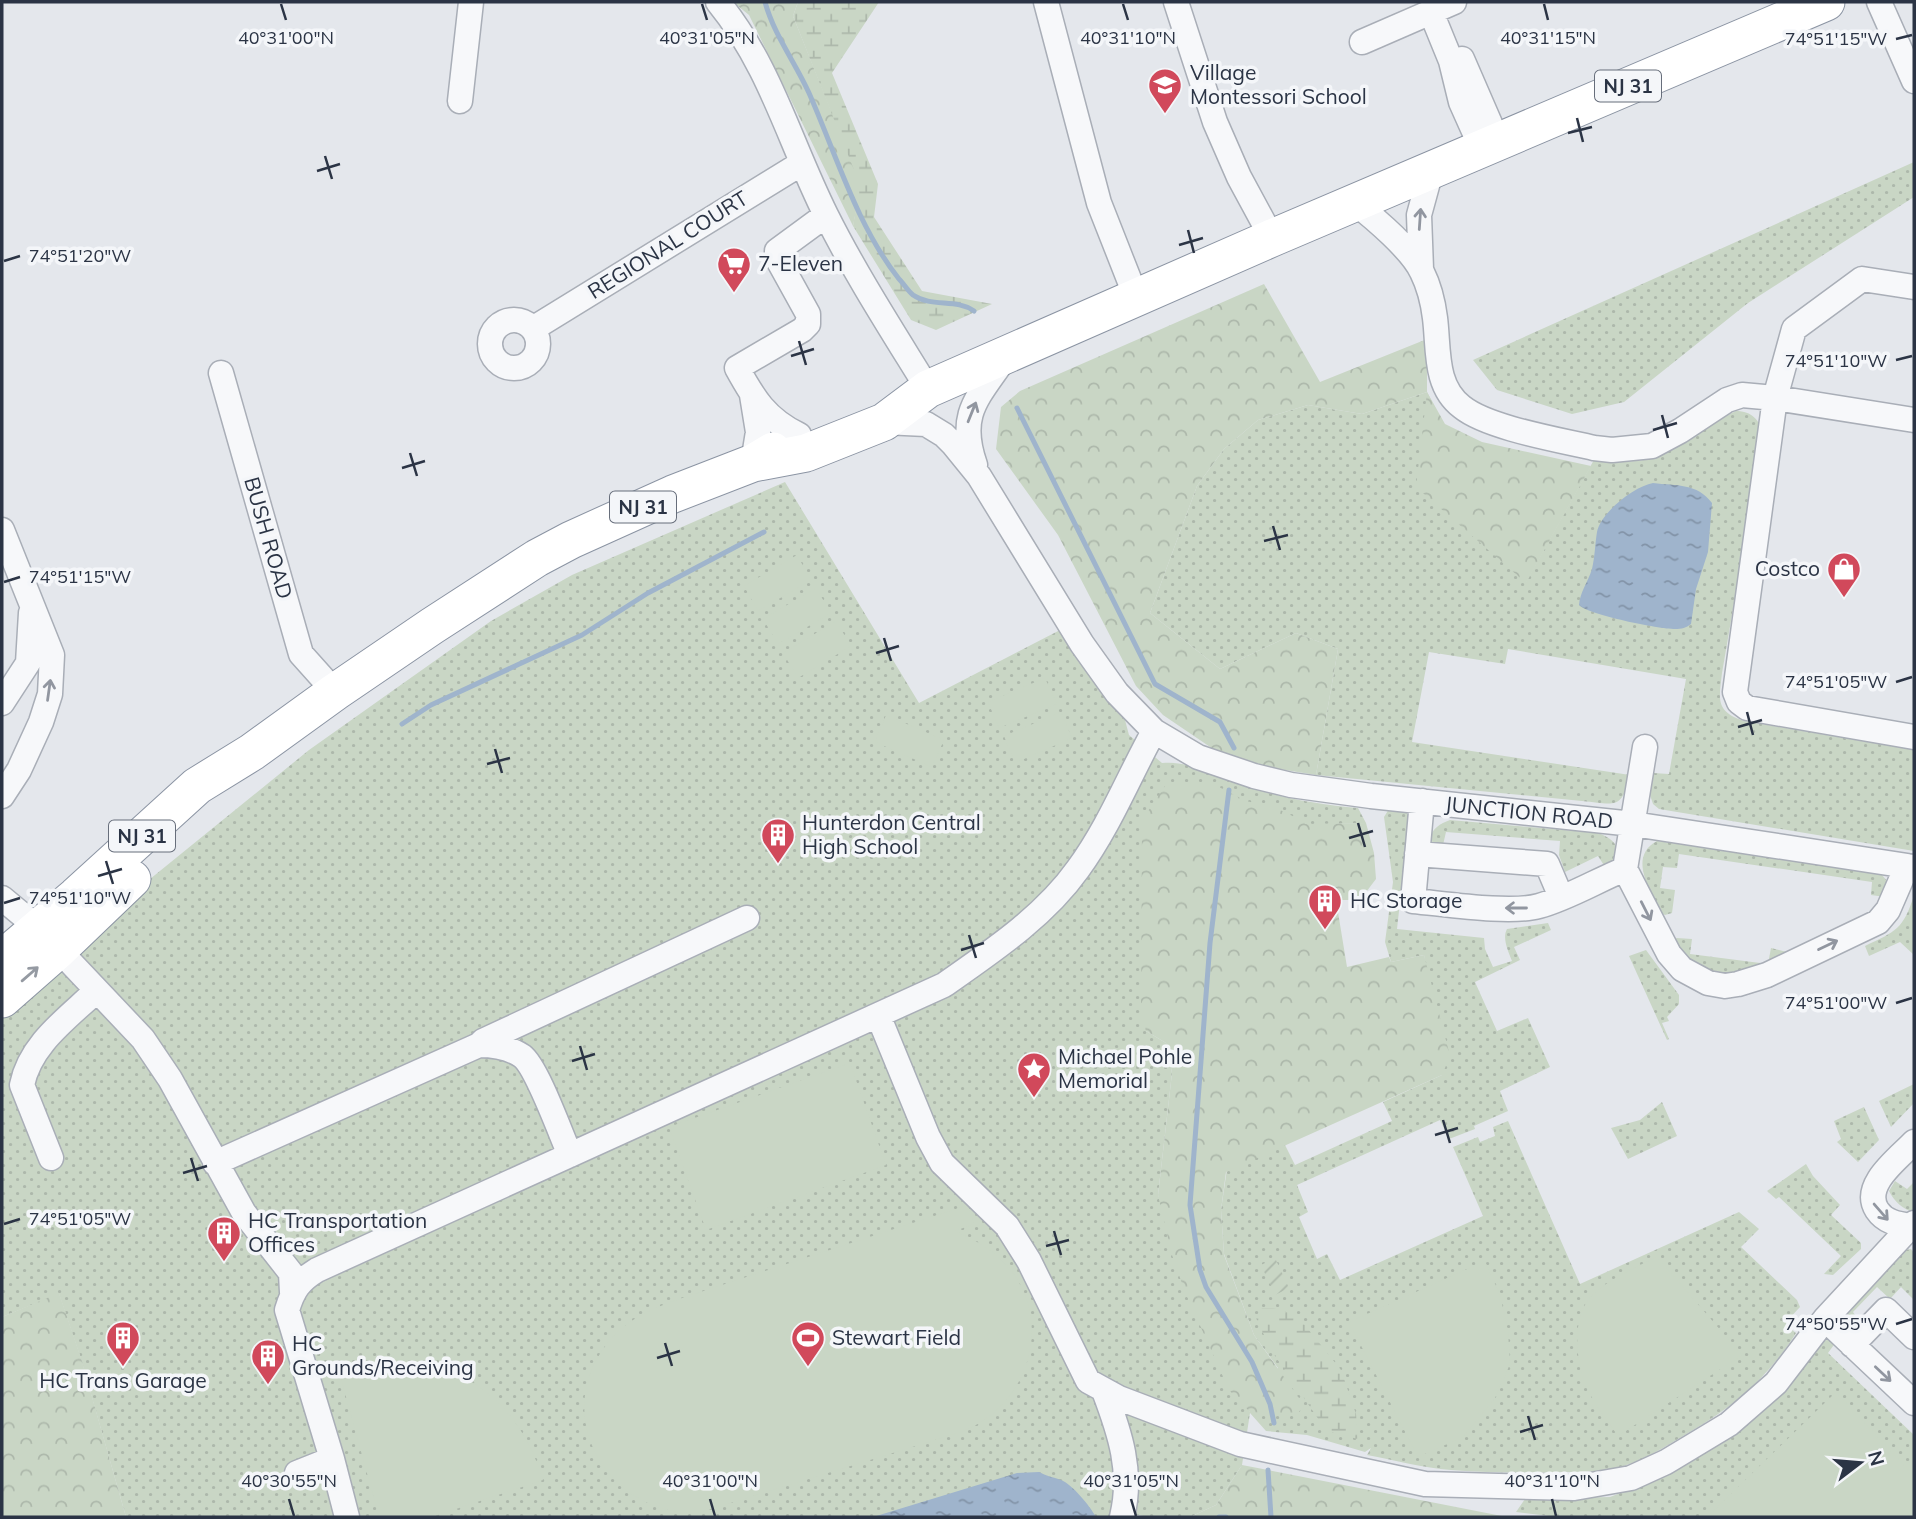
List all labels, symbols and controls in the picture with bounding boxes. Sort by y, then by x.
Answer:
text: 40°31'00"N [238,26,334,49]
text: 40°31'05"N [659,26,755,49]
text: 40°31'10"N [1080,26,1176,49]
text: 40°31'15"N [1500,26,1596,49]
text: 74°51'15"W [1785,27,1887,50]
place label: Village Montessori School [1190,59,1367,109]
school or university icon: Village Montessori School [1146,66,1184,115]
road number: NJ 31 [1595,71,1661,102]
street label: REGIONAL COURT [583,184,753,304]
one-way arrow [1414,208,1427,231]
text: 74°51'20"W [29,244,131,267]
supermarket icon: 7-Eleven [715,245,753,294]
place label: 7-Eleven [758,250,843,276]
text: 74°51'10"W [1785,349,1887,372]
one-way arrow [967,401,980,423]
street label: BUSH ROAD [239,474,299,602]
road number: NJ 31 [610,492,676,522]
shop icon: Costco [1825,550,1863,599]
place label: Costco [1755,555,1820,581]
text: 74°51'15"W [29,565,131,588]
text: 74°51'05"W [1785,670,1887,693]
one-way arrow [43,679,56,702]
street label: JUNCTION ROAD [1444,790,1615,834]
place label: Hunterdon Central High School [802,809,981,859]
building icon: Hunterdon Central High School [759,816,797,865]
road number: NJ 31 [109,820,175,852]
building icon: HC Storage [1306,882,1344,931]
text: 74°51'10"W [29,886,131,909]
place label: HC Storage [1350,887,1462,913]
one-way arrow [1640,900,1654,921]
one-way arrow [1505,901,1528,915]
one-way arrow [1817,938,1838,952]
one-way arrow [21,966,39,982]
text: 74°51'00"W [1785,991,1887,1014]
place label: Michael Pohle Memorial [1058,1043,1192,1093]
place icon: Michael Pohle Memorial [1015,1050,1053,1099]
one-way arrow [1873,1203,1889,1221]
text: 74°51'05"W [29,1207,131,1230]
place label: HC Transportation Offices [248,1207,427,1257]
building icon: HC Transportation Offices [205,1214,243,1263]
text: 74°50'55"W [1785,1312,1887,1335]
building icon: HC Trans Garage [104,1319,142,1368]
sports icon: Stewart Field [789,1319,827,1368]
place label: Stewart Field [832,1324,961,1350]
place label: HC Grounds/Receiving [292,1330,474,1380]
building icon: HC Grounds/Receiving [249,1337,287,1386]
one-way arrow [1874,1365,1891,1382]
place label: HC Trans Garage [39,1367,207,1393]
north arrow [1825,1428,1895,1498]
text: N [1863,1448,1890,1469]
text: 40°30'55"N [241,1469,337,1492]
text: 40°31'00"N [662,1469,758,1492]
text: 40°31'05"N [1083,1469,1179,1492]
text: 40°31'10"N [1504,1469,1600,1492]

